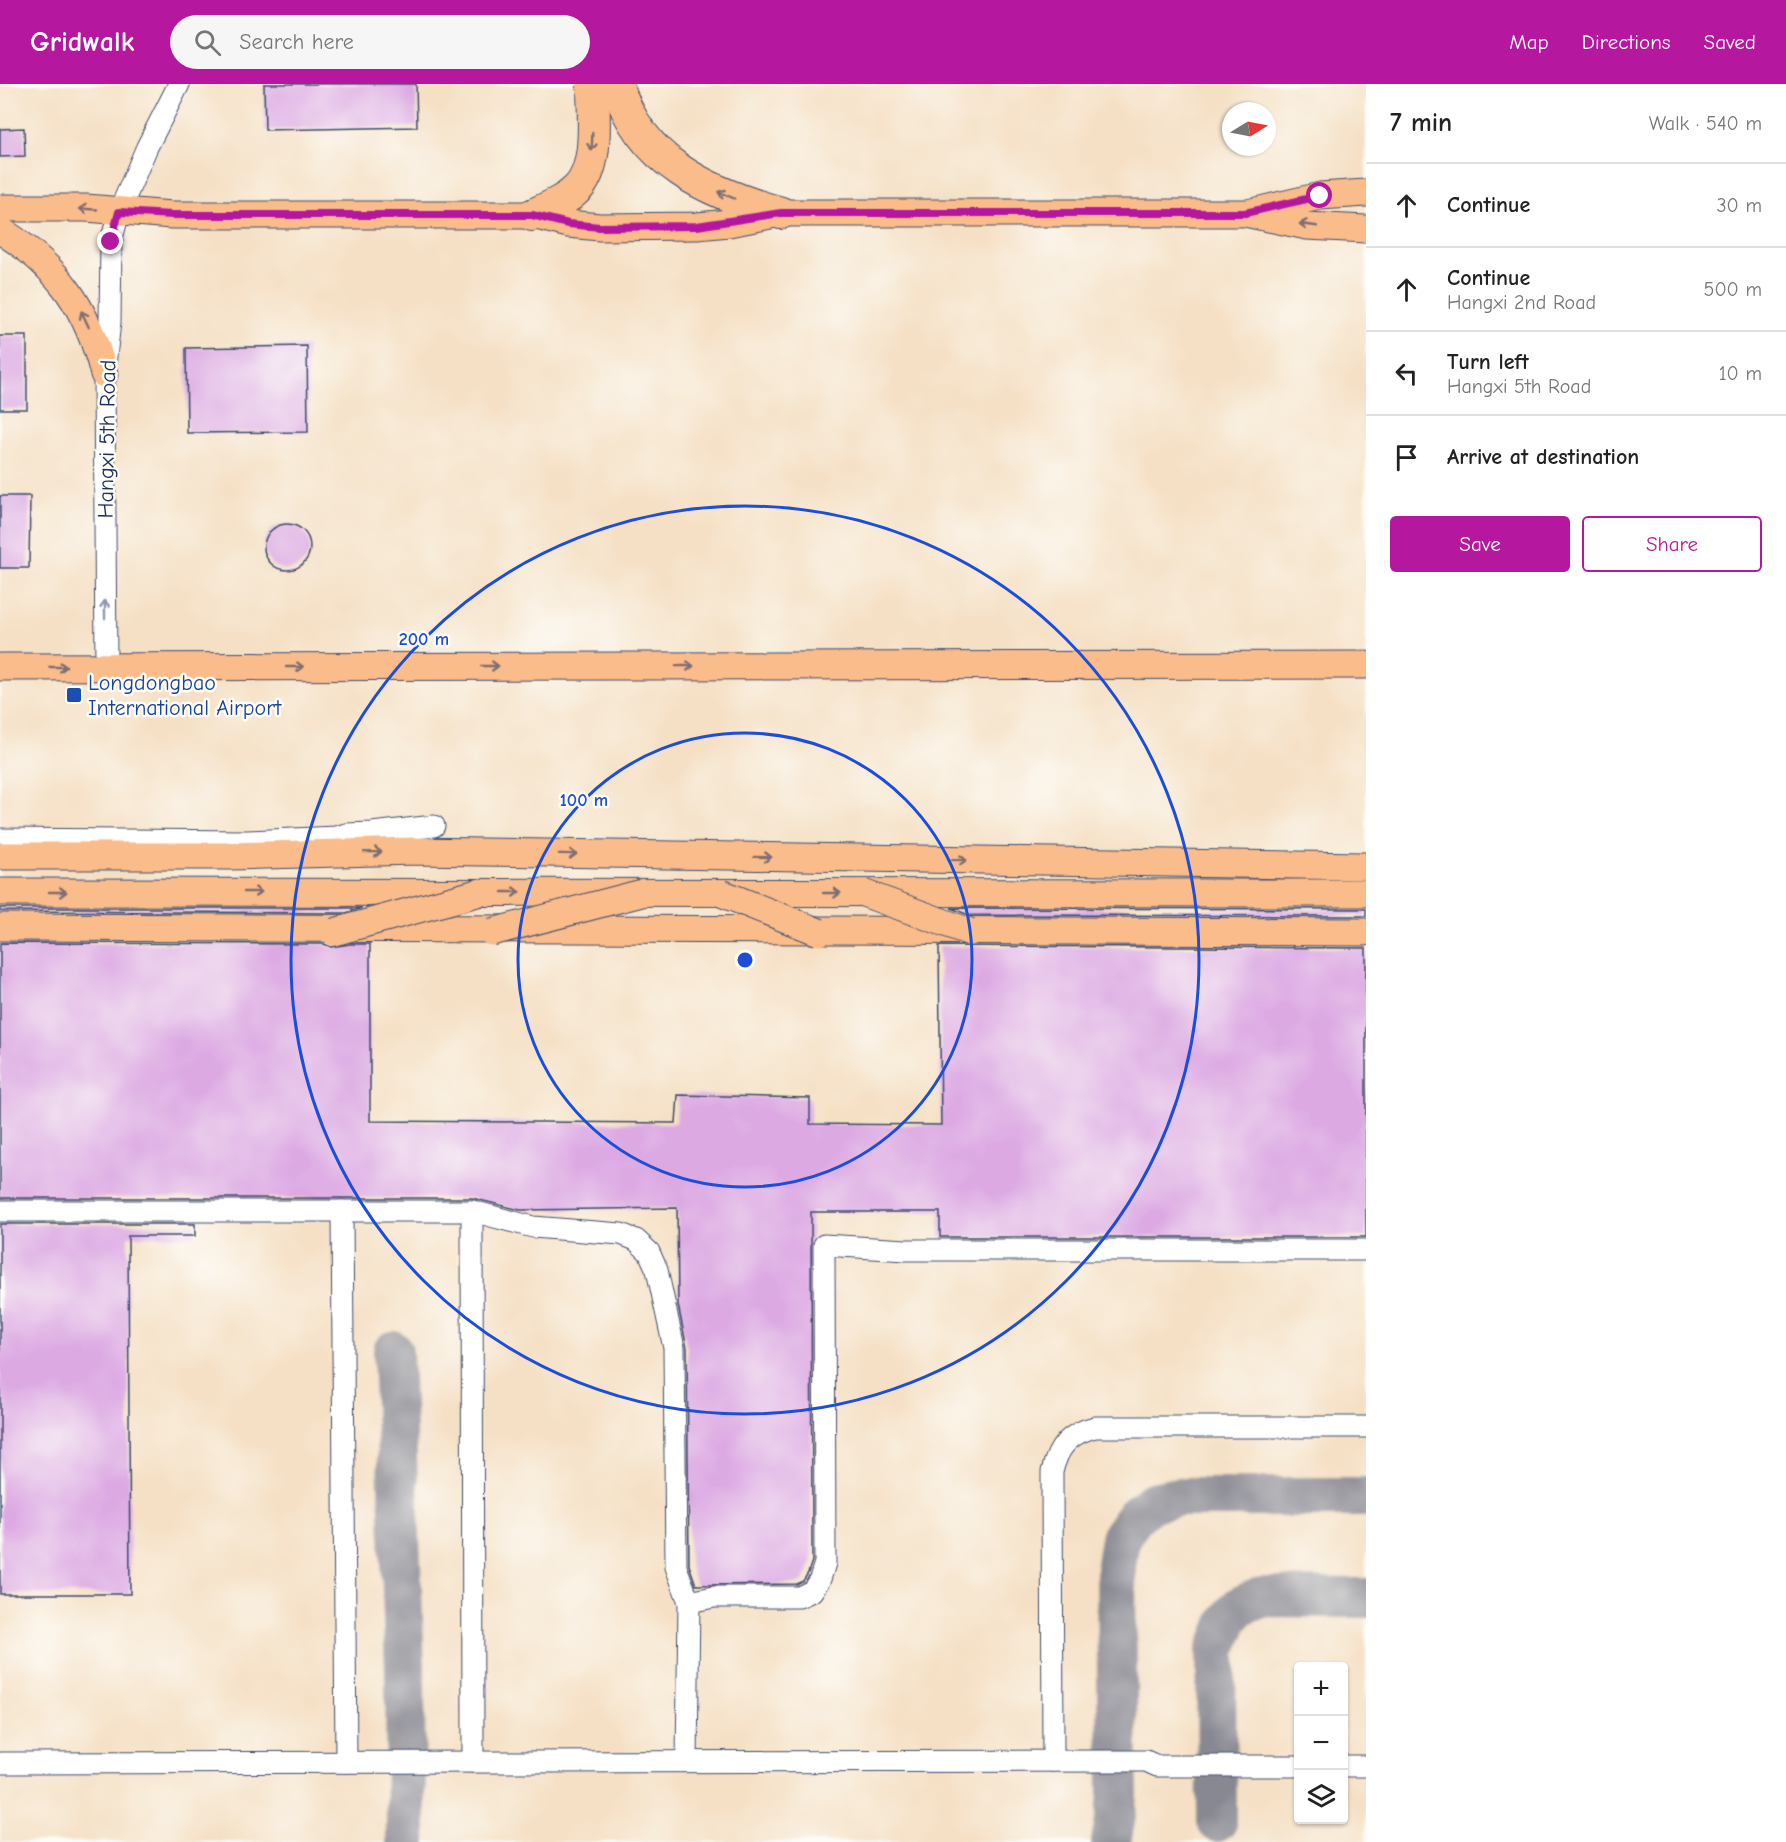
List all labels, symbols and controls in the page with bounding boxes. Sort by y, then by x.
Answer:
search box [170,15,590,69]
text: Gridwalk [30,26,134,58]
icon: search [191,26,224,59]
text: Search here [239,29,354,55]
text: Map [1509,30,1549,54]
text: Directions [1582,30,1671,54]
text: Saved [1704,30,1756,54]
north arrow [1222,102,1276,156]
text: 7 min [1390,108,1452,138]
text: Walk · 540 m [1649,112,1762,135]
one-way arrow [586,132,598,152]
route start [1306,182,1332,208]
one-way arrow [717,189,735,200]
icon: ahead [1390,189,1423,222]
text: Continue [1447,192,1530,218]
text: 30 m [1716,194,1762,217]
one-way arrow [78,203,98,214]
one-way arrow [1298,220,1318,231]
route end [97,228,123,254]
text: Continue [1447,265,1530,291]
icon: ahead [1390,273,1423,306]
text: 500 m [1704,278,1762,301]
text: Hangxi 2nd Road [1447,291,1596,314]
one-way arrow [79,310,91,328]
text: Turn left [1447,349,1529,375]
icon: left [1390,357,1423,390]
street label: Hangxi 5th Road [93,359,121,519]
text: 10 m [1719,362,1762,385]
text: Hangxi 5th Road [1447,375,1591,398]
icon: arrive [1390,441,1423,474]
text: Arrive at destination [1447,444,1639,470]
button: Save [1390,516,1570,572]
button: Share [1582,516,1762,572]
one-way arrow [99,599,111,619]
text: 200 m [399,629,449,650]
one-way arrow [480,660,500,672]
one-way arrow [675,660,695,672]
one-way arrow [48,661,68,673]
one-way arrow [285,661,305,673]
place label: Longdongbao International Airport [88,670,282,721]
marker: Longdongbao International Airport [65,686,83,704]
text: 100 m [560,790,608,811]
one-way arrow [363,846,383,858]
one-way arrow [558,848,578,859]
one-way arrow [753,851,773,863]
one-way arrow [948,854,968,866]
one-way arrow [48,886,68,898]
one-way arrow [243,886,263,898]
one-way arrow [501,887,521,898]
one-way arrow [822,887,842,899]
centre of rings [735,950,755,970]
map controls [1294,1662,1348,1824]
button: + [1294,1662,1348,1716]
button: − [1294,1716,1348,1770]
button: layers [1294,1770,1348,1824]

